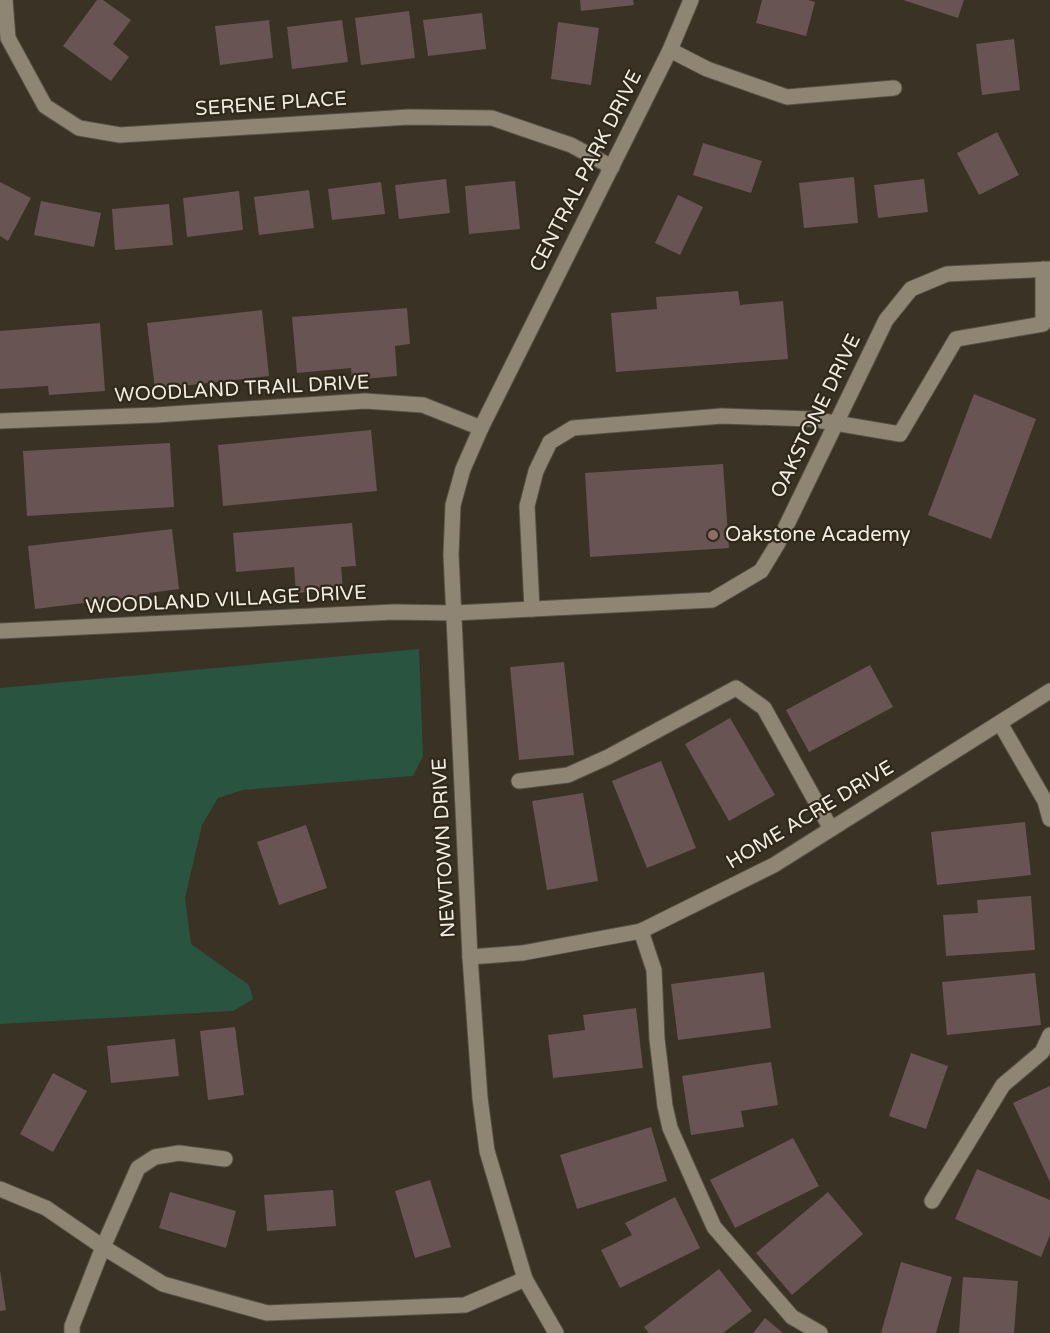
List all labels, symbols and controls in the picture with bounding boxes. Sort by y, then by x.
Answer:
street label: CENTRAL PARK DRIVE [525,66,647,276]
street label: SERENE PLACE [194,87,348,121]
street label: OAKSTONE DRIVE [766,330,866,502]
street label: WOODLAND TRAIL DRIVE [114,370,370,408]
place label: Oakstone Academy [725,523,911,547]
marker: Oakstone Academy [706,528,720,542]
street label: WOODLAND VILLAGE DRIVE [85,581,367,619]
street label: HOME ACRE DRIVE [722,756,898,874]
street label: NEWTOWN DRIVE [427,757,461,939]

